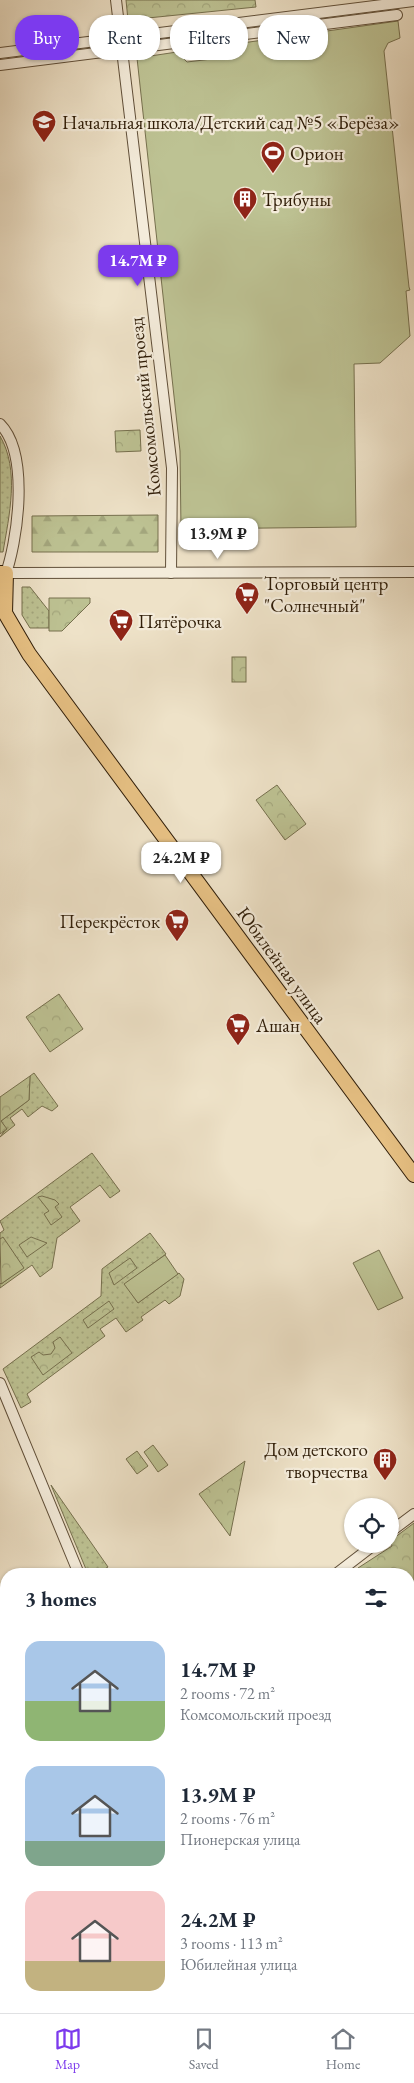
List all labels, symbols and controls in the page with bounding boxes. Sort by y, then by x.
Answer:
chip: Buy [15,15,79,60]
chip: Rent [89,15,160,60]
chip: Filters [170,15,248,60]
chip: New [258,15,328,60]
school or university icon: Начальная школа/Детский сад №5 «Берёза» [31,109,57,143]
place label: Начальная школа/Детский сад №5 «Берёза» [62,110,400,135]
sports icon: Орион [260,140,286,174]
place label: Орион [290,141,344,166]
building icon: Трибуны [232,186,258,220]
place label: Трибуны [262,187,331,212]
pin: 14.7M ₽ [92,244,184,287]
text: 14.7M ₽ [109,250,167,271]
street label: Комсомольский проезд [123,316,167,498]
pin: 13.9M ₽ [172,518,264,560]
text: 13.9M ₽ [189,523,247,544]
place label: Торговый центр "Солнечный" [264,571,388,618]
supermarket icon: Торговый центр "Солнечный" [234,581,260,615]
supermarket icon: Пятёрочка [108,608,134,642]
place label: Пятёрочка [138,609,222,634]
pin: 24.2M ₽ [135,842,227,884]
text: 24.2M ₽ [152,847,210,868]
street label: Юбилейная улица [231,901,333,1029]
supermarket icon: Перекрёсток [164,908,190,942]
place label: Перекрёсток [59,909,160,934]
supermarket icon: Ашан [225,1012,251,1046]
place label: Ашан [255,1013,300,1038]
place label: Дом детского творчества [264,1437,368,1484]
building icon: Дом детского творчества [372,1447,398,1481]
map controls [344,1498,399,1553]
button: locate [344,1498,399,1553]
icon: filters [362,1584,390,1612]
text: 3 homes [25,1585,97,1612]
text: 14.7M ₽ [180,1656,256,1683]
icon: home [65,1661,125,1721]
text: 2 rooms · 72 m² [180,1683,275,1704]
text: Комсомольский проезд [180,1704,331,1725]
text: 13.9M ₽ [180,1781,256,1808]
icon: home [65,1786,125,1846]
text: 2 rooms · 76 m² [180,1808,275,1829]
text: Пионерская улица [180,1829,300,1850]
text: 24.2M ₽ [180,1906,256,1933]
icon: home [65,1911,125,1971]
text: 3 rooms · 113 m² [180,1933,283,1954]
text: Юбилейная улица [180,1954,297,1975]
tab: Map [54,2025,82,2073]
tab: Saved [189,2025,219,2073]
tab: Home [326,2025,360,2073]

